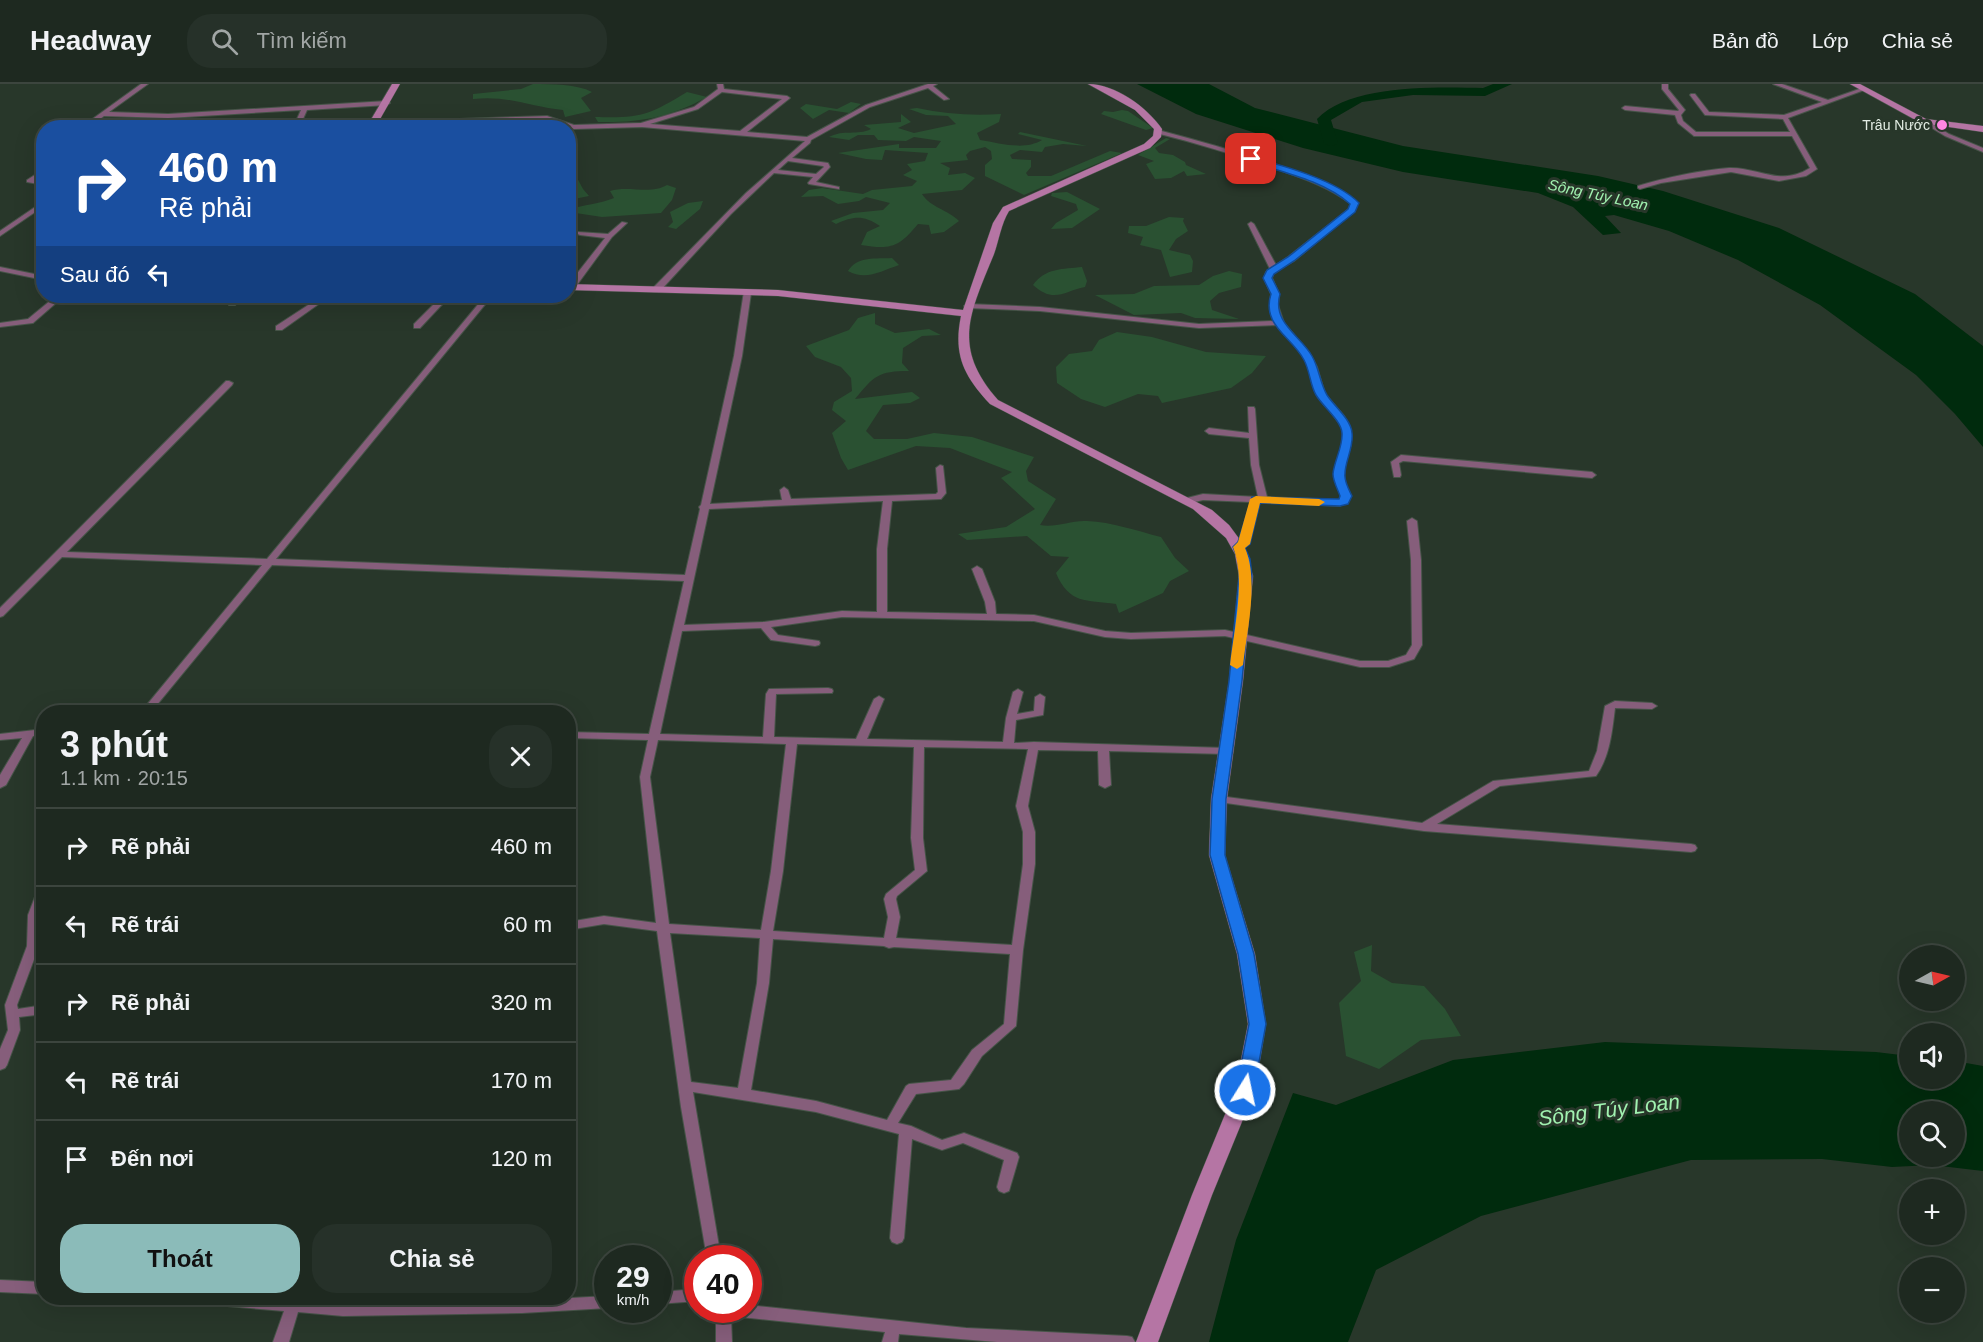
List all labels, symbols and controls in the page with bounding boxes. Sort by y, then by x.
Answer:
search box [187,14,607,68]
text: Headway [30,25,151,56]
icon: search [208,25,241,58]
text: Tìm kiếm [256,28,347,53]
text: Bản đồ [1712,29,1779,52]
text: Lớp [1812,29,1849,52]
text: Chia sẻ [1882,29,1953,52]
place label: Trâu Nước [1862,117,1930,133]
marker: Trâu Nước [1935,118,1949,132]
pin [1225,133,1276,184]
icon: arrive [1234,142,1267,175]
icon: right [60,144,138,222]
text: 460 m [159,144,278,191]
water label: Sông Túy Loan [1547,176,1650,213]
text: Rẽ phải [159,193,252,223]
icon: left [142,258,175,291]
text: Sau đó [60,262,130,287]
text: 3 phút [60,724,168,765]
button: close [489,725,552,788]
text: 1.1 km · 20:15 [60,767,188,789]
icon: right [60,831,93,864]
text: Rẽ phải [111,834,190,859]
text: 460 m [491,834,552,859]
icon: left [60,909,93,942]
text: Rẽ trái [111,912,179,937]
text: 60 m [503,912,552,937]
north arrow [1899,945,1965,1011]
map controls [1899,945,1965,1323]
icon: right [60,987,93,1020]
text: Rẽ phải [111,990,190,1015]
text: 320 m [491,990,552,1015]
button: sound [1899,1023,1965,1089]
position arrow [1213,1058,1277,1122]
icon: left [60,1065,93,1098]
text: Rẽ trái [111,1068,179,1093]
text: 170 m [491,1068,552,1093]
water label: Sông Túy Loan [1537,1089,1681,1130]
button: search [1899,1101,1965,1167]
icon: arrive [60,1143,93,1176]
text: Đến nơi [111,1146,194,1171]
text: 120 m [491,1146,552,1171]
button: + [1899,1179,1965,1245]
button: Thoát [60,1224,300,1293]
button: Chia sẻ [312,1224,552,1293]
speed limit sign: 40 [684,1245,762,1323]
button: − [1899,1257,1965,1323]
text: 29 [616,1260,650,1293]
text: km/h [617,1291,649,1308]

